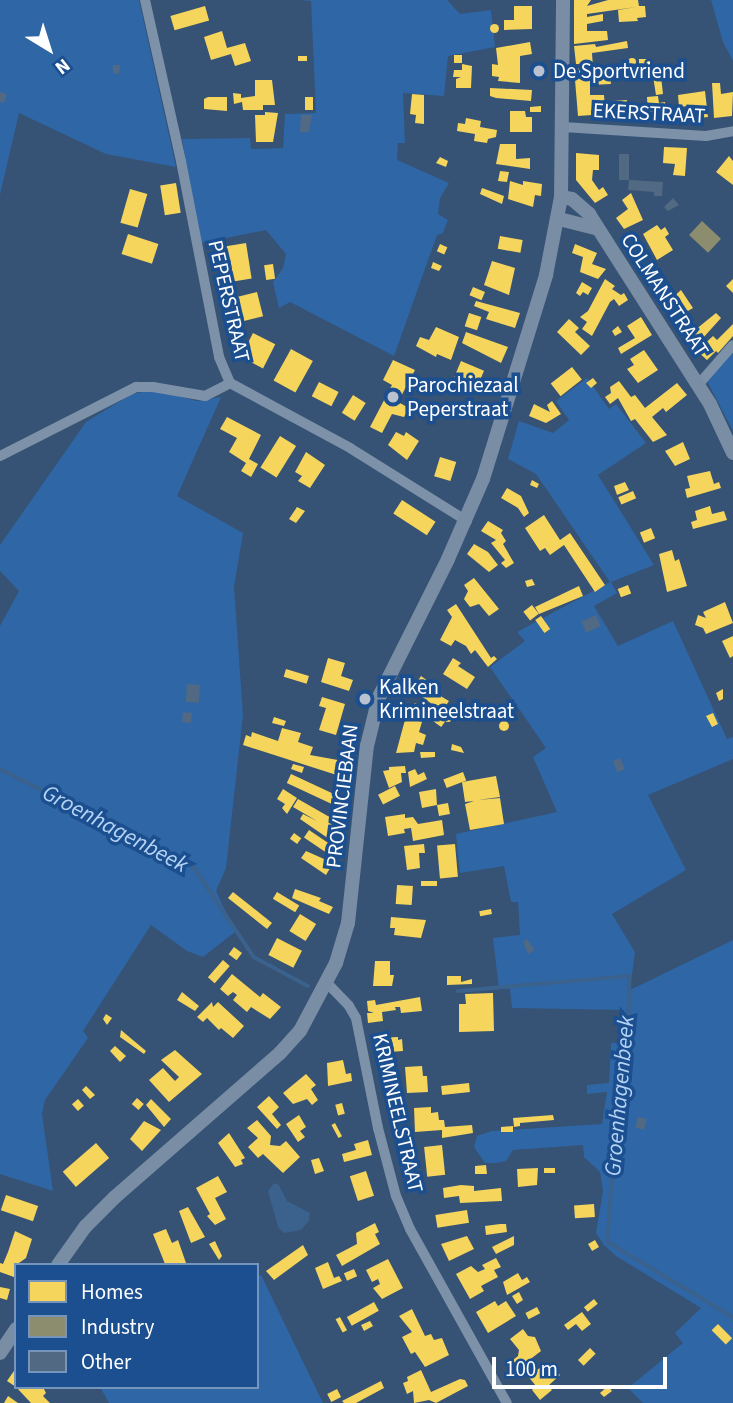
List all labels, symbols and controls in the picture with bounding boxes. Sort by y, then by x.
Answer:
north arrow [14,14,84,84]
text: N [49,51,76,80]
place label: De Sportvriend [553,58,685,84]
marker: De Sportvriend [531,63,547,79]
street label: EKERSTRAAT [592,97,706,129]
street label: COLMANSTRAAT [616,228,714,362]
street label: PEPERSTRAAT [203,238,255,364]
place label: Parochiezaal Peperstraat [407,372,519,422]
marker: Parochiezaal Peperstraat [385,389,401,405]
place label: Kalken Krimineelstraat [379,674,514,724]
marker: Kalken Krimineelstraat [357,691,373,707]
street label: PROVINCIEBAAN [321,723,363,869]
water label: Groenhagenbeek [37,779,193,879]
water label: Groenhagenbeek [599,1015,641,1177]
street label: KRIMINEELSTRAAT [367,1031,429,1195]
legend [14,1263,259,1389]
text: Homes [81,1277,143,1307]
text: Industry [81,1312,154,1342]
scale bar [495,1344,670,1388]
text: Other [81,1347,131,1377]
text: 100 m [505,1354,558,1384]

